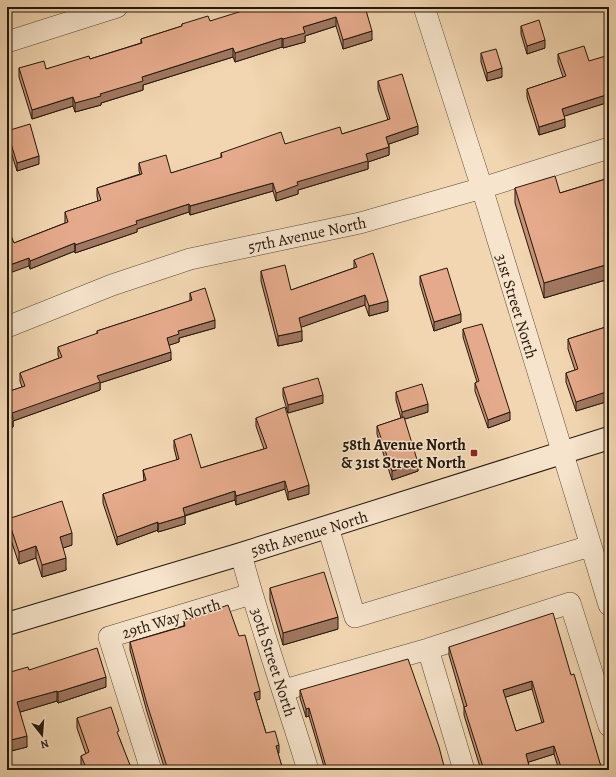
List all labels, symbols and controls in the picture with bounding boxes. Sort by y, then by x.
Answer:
street label: 57th Avenue North [246,212,369,258]
street label: 31st Street North [490,251,543,362]
place label: 58th Avenue North & 31st Street North [341,434,466,474]
marker: 58th Avenue North & 31st Street North [469,448,479,458]
street label: 58th Avenue North [248,506,371,562]
street label: 29th Way North [119,593,224,644]
street label: 30th Street North [245,605,301,720]
north arrow [22,715,62,755]
text: N [39,736,51,752]

